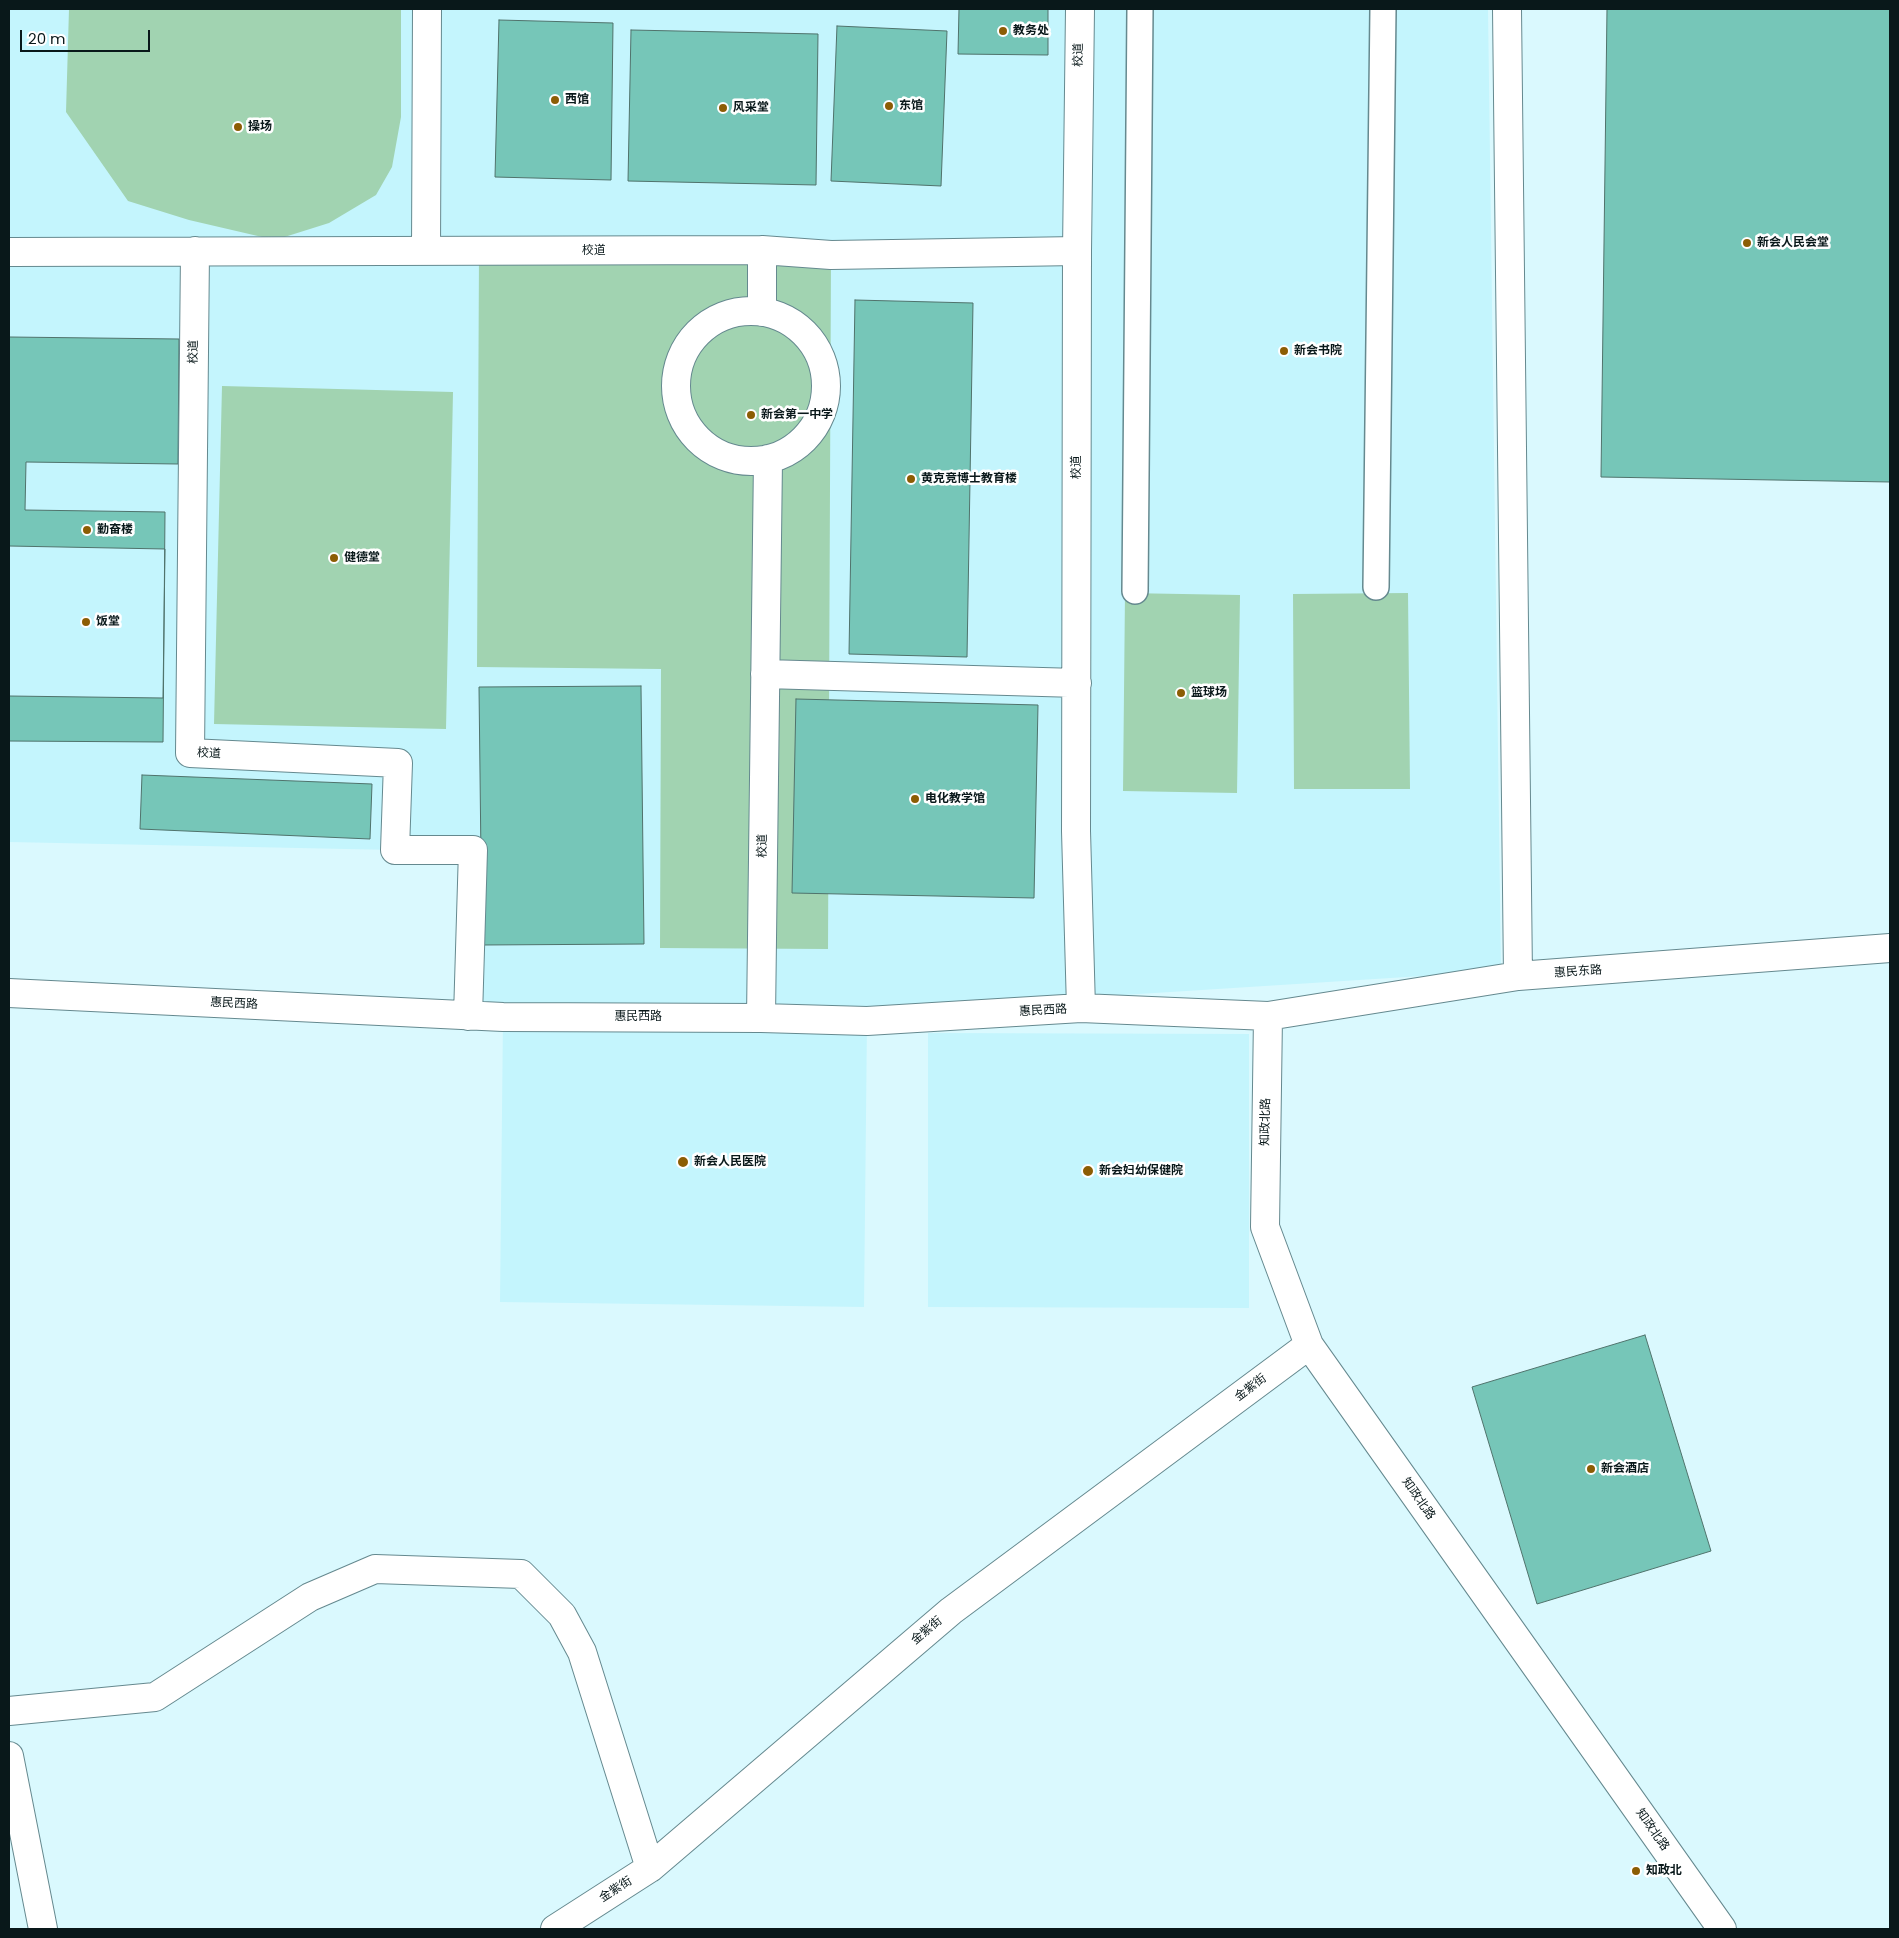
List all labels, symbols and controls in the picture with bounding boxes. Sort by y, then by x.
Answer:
scale bar [22,20,152,52]
place label: 教务处 [1013,24,1049,38]
marker: 教务处 [997,25,1009,37]
text: 20 m [28,28,66,49]
street label: 校道 [1072,43,1086,67]
place label: 西馆 [565,93,589,107]
marker: 西馆 [549,94,561,106]
place label: 东馆 [899,99,923,113]
marker: 东馆 [883,100,895,112]
place label: 风采堂 [733,101,769,115]
marker: 风采堂 [717,102,729,114]
place label: 操场 [248,120,272,134]
marker: 操场 [232,121,244,133]
place label: 新会人民会堂 [1757,236,1829,250]
marker: 新会人民会堂 [1741,237,1753,249]
street label: 校道 [582,244,606,258]
street label: 校道 [187,340,201,364]
place label: 新会书院 [1294,344,1342,358]
marker: 新会书院 [1278,345,1290,357]
place label: 新会第一中学 [761,408,833,422]
marker: 新会第一中学 [745,409,757,421]
street label: 校道 [1070,455,1084,479]
place label: 黄克竞博士教育楼 [921,472,1017,486]
marker: 黄克竞博士教育楼 [905,473,917,485]
place label: 勤奋楼 [97,523,133,537]
marker: 勤奋楼 [81,524,93,536]
place label: 健德堂 [344,551,380,565]
marker: 健德堂 [328,552,340,564]
place label: 饭堂 [96,615,120,629]
marker: 饭堂 [80,616,92,628]
place label: 篮球场 [1191,686,1227,700]
marker: 篮球场 [1175,687,1187,699]
street label: 校道 [197,746,221,762]
place label: 电化教学馆 [925,792,985,806]
marker: 电化教学馆 [909,793,921,805]
street label: 校道 [756,834,770,858]
street label: 惠民东路 [1554,963,1602,981]
street label: 惠民西路 [210,996,258,1012]
street label: 惠民西路 [1019,1003,1067,1019]
street label: 惠民西路 [614,1010,662,1024]
street label: 知政北路 [1258,1098,1274,1146]
marker: 新会人民医院 [676,1155,690,1169]
place label: 新会人民医院 [694,1155,766,1169]
marker: 新会妇幼保健院 [1081,1164,1095,1178]
place label: 新会妇幼保健院 [1099,1164,1183,1178]
street label: 金紫街 [1232,1371,1270,1405]
place label: 新会酒店 [1601,1462,1649,1476]
marker: 新会酒店 [1585,1463,1597,1475]
street label: 知政北路 [1398,1475,1438,1523]
street label: 金紫街 [909,1614,945,1648]
street label: 知政北路 [1632,1806,1672,1854]
place label: 知政北 [1646,1864,1682,1878]
marker: 知政北 [1630,1865,1642,1877]
street label: 金紫街 [597,1874,635,1906]

